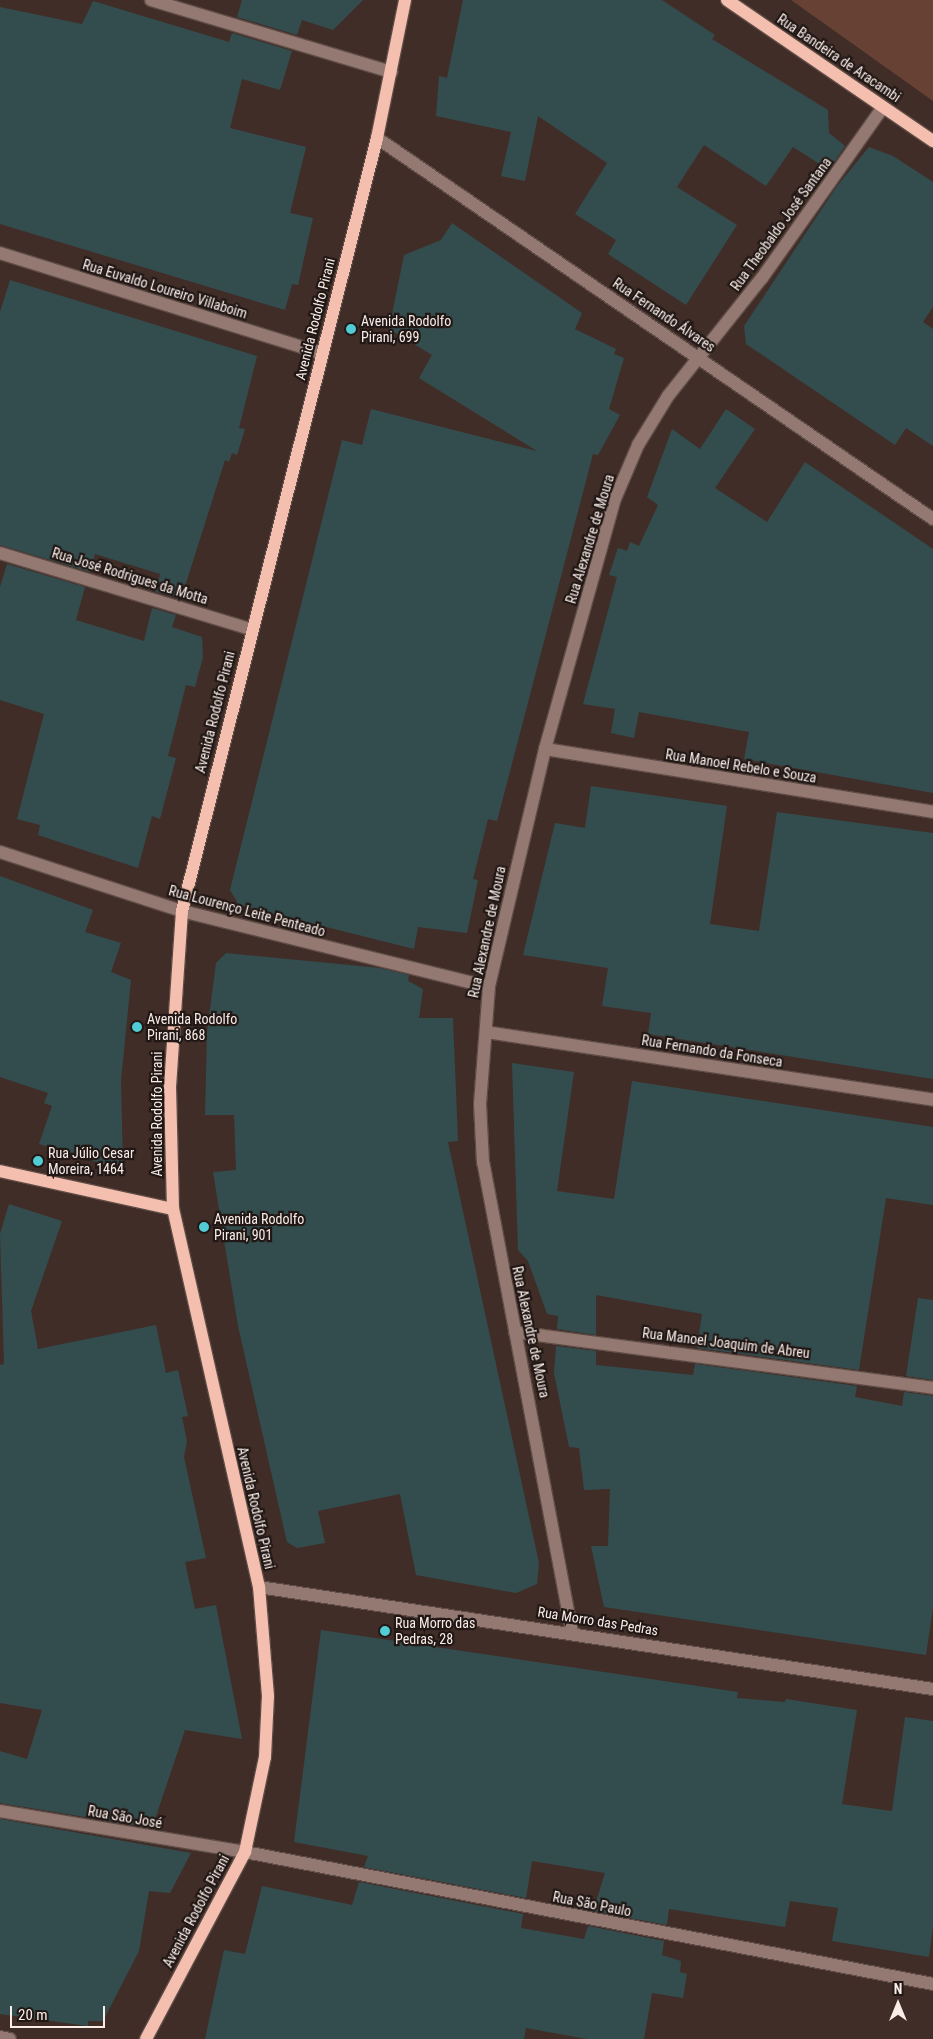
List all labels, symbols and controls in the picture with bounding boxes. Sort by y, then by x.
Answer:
street label: Rua Bandeira de Aracambi [774,10,904,106]
street label: Rua Theobaldo José Santana [727,154,835,294]
street label: Rua Euvaldo Loureiro Villaboim [81,256,249,322]
street label: Avenida Rodolfo Pirani [292,256,338,382]
street label: Rua Fernando Álvares [610,274,718,356]
place label: Avenida Rodolfo Pirani, 699 [361,313,451,346]
marker: Avenida Rodolfo Pirani, 699 [345,323,357,335]
street label: Rua Alexandre de Moura [562,472,618,606]
street label: Rua José Rodrigues da Motta [50,544,210,608]
street label: Avenida Rodolfo Pirani [192,649,238,775]
street label: Rua Manoel Rebelo e Souza [664,746,818,786]
street label: Rua Alexandre de Moura [465,865,509,999]
street label: Rua Lourenço Leite Penteado [167,882,327,940]
place label: Avenida Rodolfo Pirani, 868 [147,1011,237,1044]
marker: Avenida Rodolfo Pirani, 868 [131,1021,143,1033]
street label: Rua Fernando da Fonseca [640,1032,784,1070]
street label: Avenida Rodolfo Pirani [149,1051,165,1177]
place label: Rua Júlio Cesar Moreira, 1464 [48,1145,134,1178]
marker: Rua Júlio Cesar Moreira, 1464 [32,1155,44,1167]
place label: Avenida Rodolfo Pirani, 901 [214,1211,304,1244]
marker: Avenida Rodolfo Pirani, 901 [198,1221,210,1233]
street label: Rua Alexandre de Moura [509,1265,553,1399]
street label: Rua Manoel Joaquim de Abreu [641,1324,811,1362]
street label: Avenida Rodolfo Pirani [234,1445,278,1571]
street label: Rua Morro das Pedras [537,1603,659,1639]
place label: Rua Morro das Pedras, 28 [395,1615,475,1648]
marker: Rua Morro das Pedras, 28 [379,1625,391,1637]
street label: Rua São José [87,1802,163,1832]
street label: Avenida Rodolfo Pirani [159,1852,233,1970]
street label: Rua São Paulo [551,1888,633,1920]
north arrow [873,1979,923,2029]
text: N [894,1981,902,1997]
scale bar [12,1996,108,2028]
text: 20 m [18,2006,48,2024]

